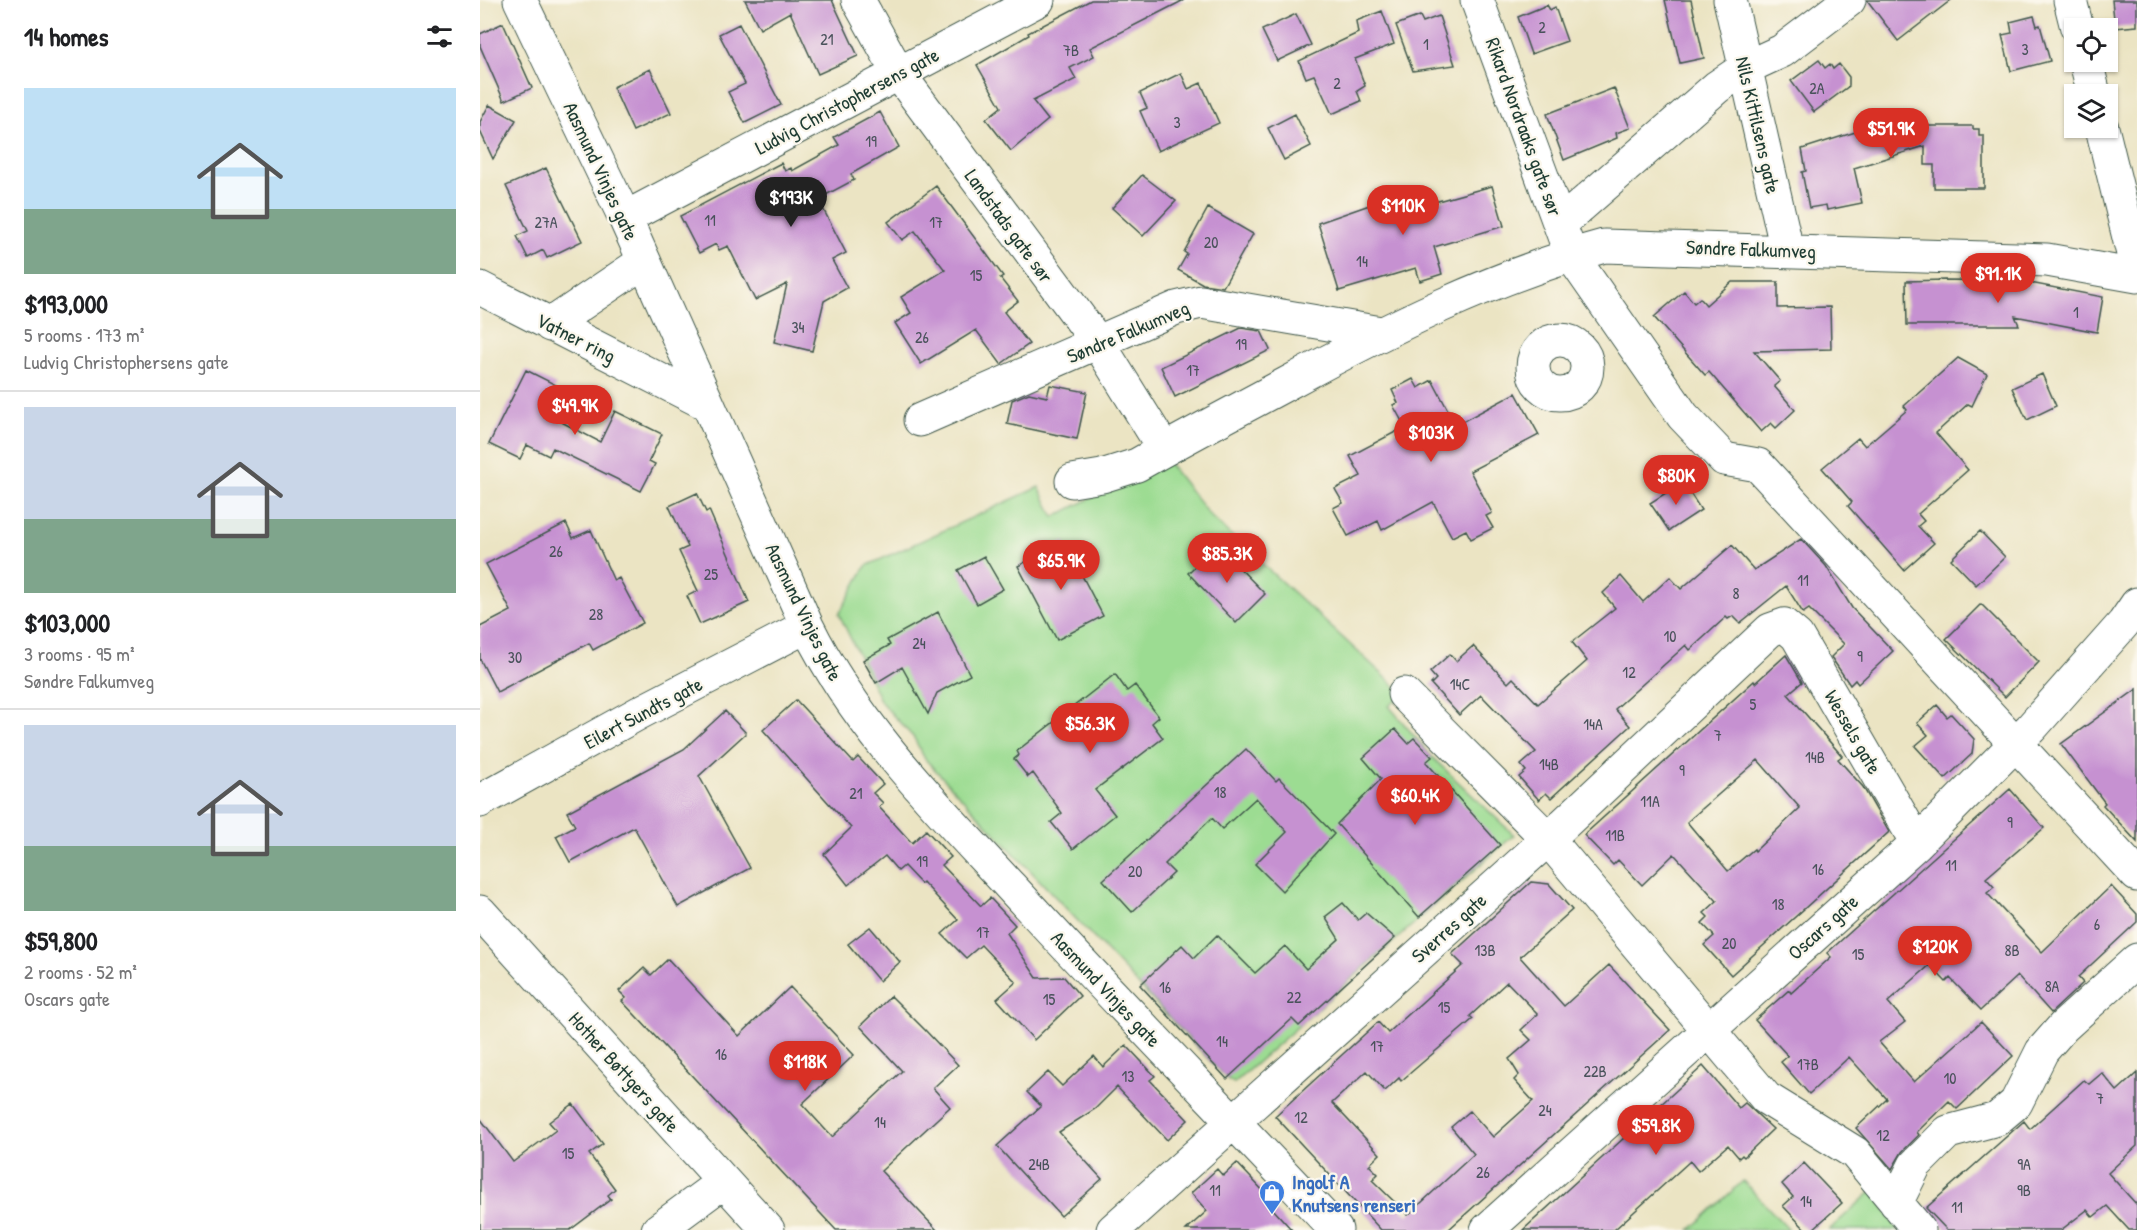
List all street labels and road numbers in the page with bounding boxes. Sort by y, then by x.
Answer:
street label: Rikard Nordraaks gate sør [1480,34,1569,220]
street label: Ludvig Christophersens gate [750,41,943,161]
street label: Nils Kittilsens gate [1730,54,1787,196]
street label: Aasmund Vinjes gate [558,97,645,244]
street label: Landstads gate sør [959,163,1060,288]
street label: Søndre Falkumveg [1686,233,1817,264]
street label: Søndre Falkumveg [1063,294,1193,369]
street label: Vatner ring [532,306,620,369]
street label: Aasmund Vinjes gate [760,539,849,685]
street label: Eilert Sundts gate [579,670,707,755]
street label: Wessels gate [1819,685,1888,779]
street label: Sverres gate [1405,887,1492,969]
street label: Oscars gate [1782,888,1864,965]
street label: Aasmund Vinjes gate [1045,925,1167,1053]
street label: Hother Bøttgers gate [563,1006,686,1138]

